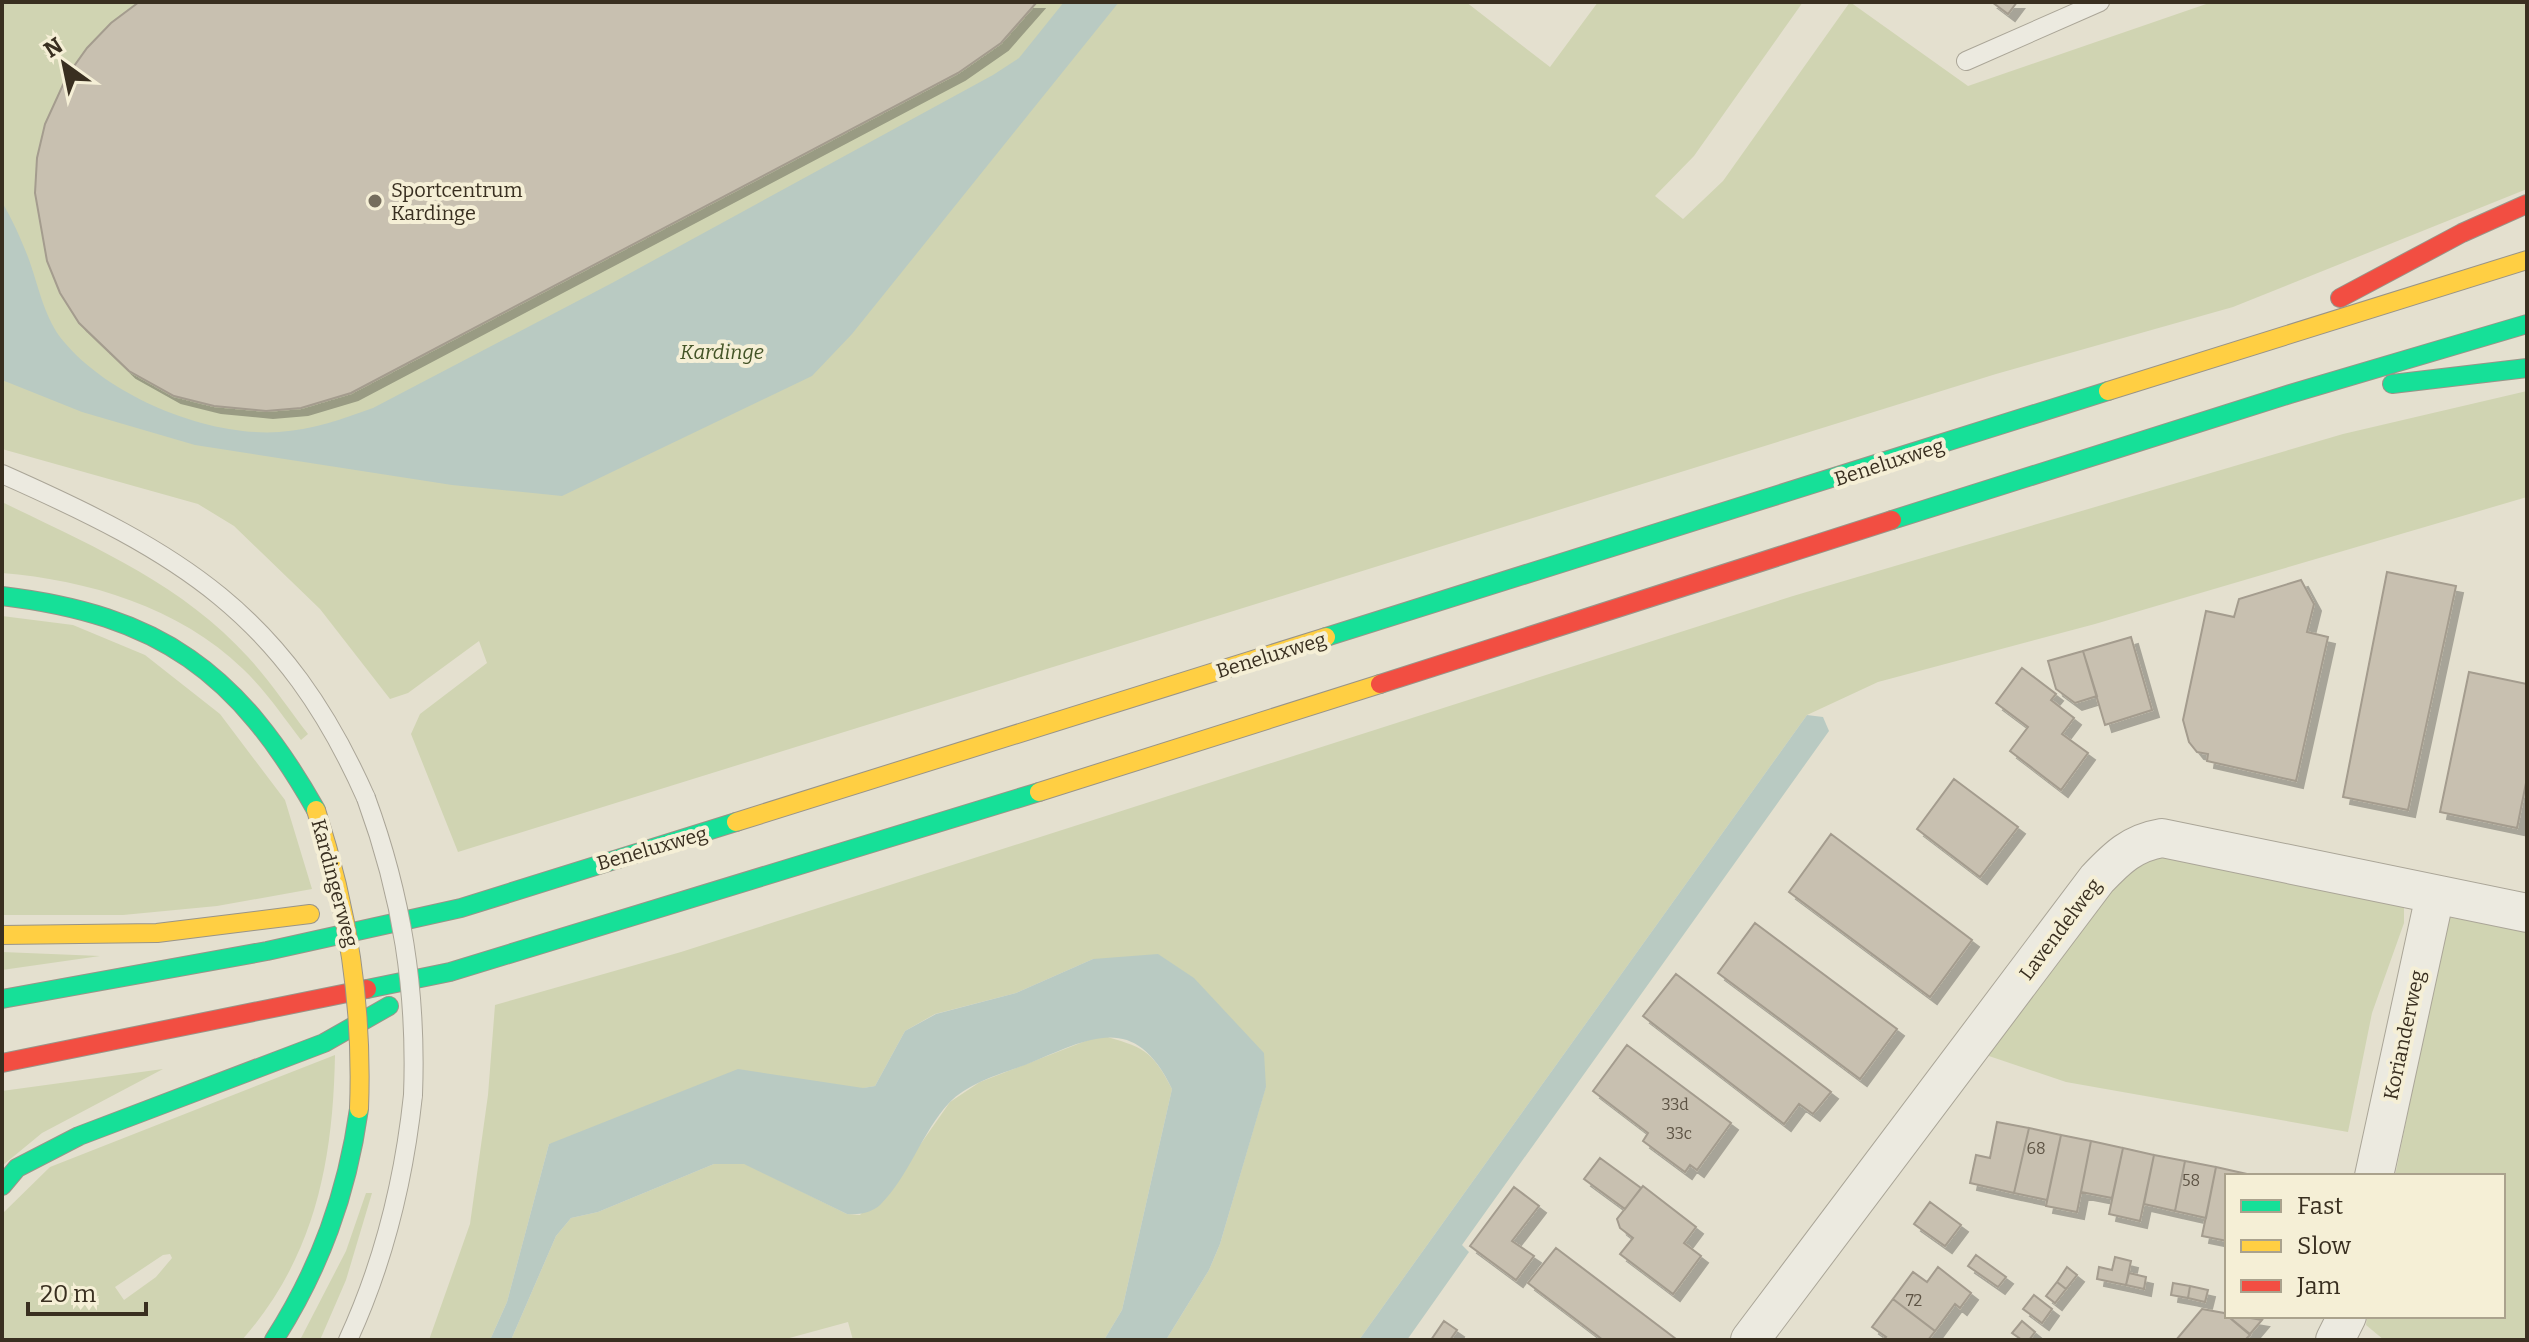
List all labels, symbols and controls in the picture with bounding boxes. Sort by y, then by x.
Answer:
north arrow [24,24,104,104]
text: N [39,32,68,64]
place label: Sportcentrum Kardinge [391,178,523,225]
marker: Sportcentrum Kardinge [366,192,384,210]
park label: Kardinge [680,340,764,364]
street label: Beneluxweg [1831,433,1947,491]
street label: Beneluxweg [1213,627,1329,683]
street label: Kardingerweg [306,816,364,950]
street label: Beneluxweg [594,821,710,875]
street label: Lavendelweg [2014,873,2106,985]
street label: Korianderweg [2379,968,2429,1102]
house number: 33d [1661,1095,1689,1114]
house number: 33c [1666,1124,1692,1143]
house number: 68 [2026,1139,2046,1158]
house number: 58 [2182,1171,2200,1190]
legend [2225,1174,2505,1318]
text: Fast [2297,1192,2343,1220]
text: Slow [2297,1232,2352,1260]
scale bar [28,1266,146,1316]
text: Jam [2296,1272,2341,1300]
text: 20 m [40,1280,96,1308]
house number: 72 [1906,1291,1922,1310]

